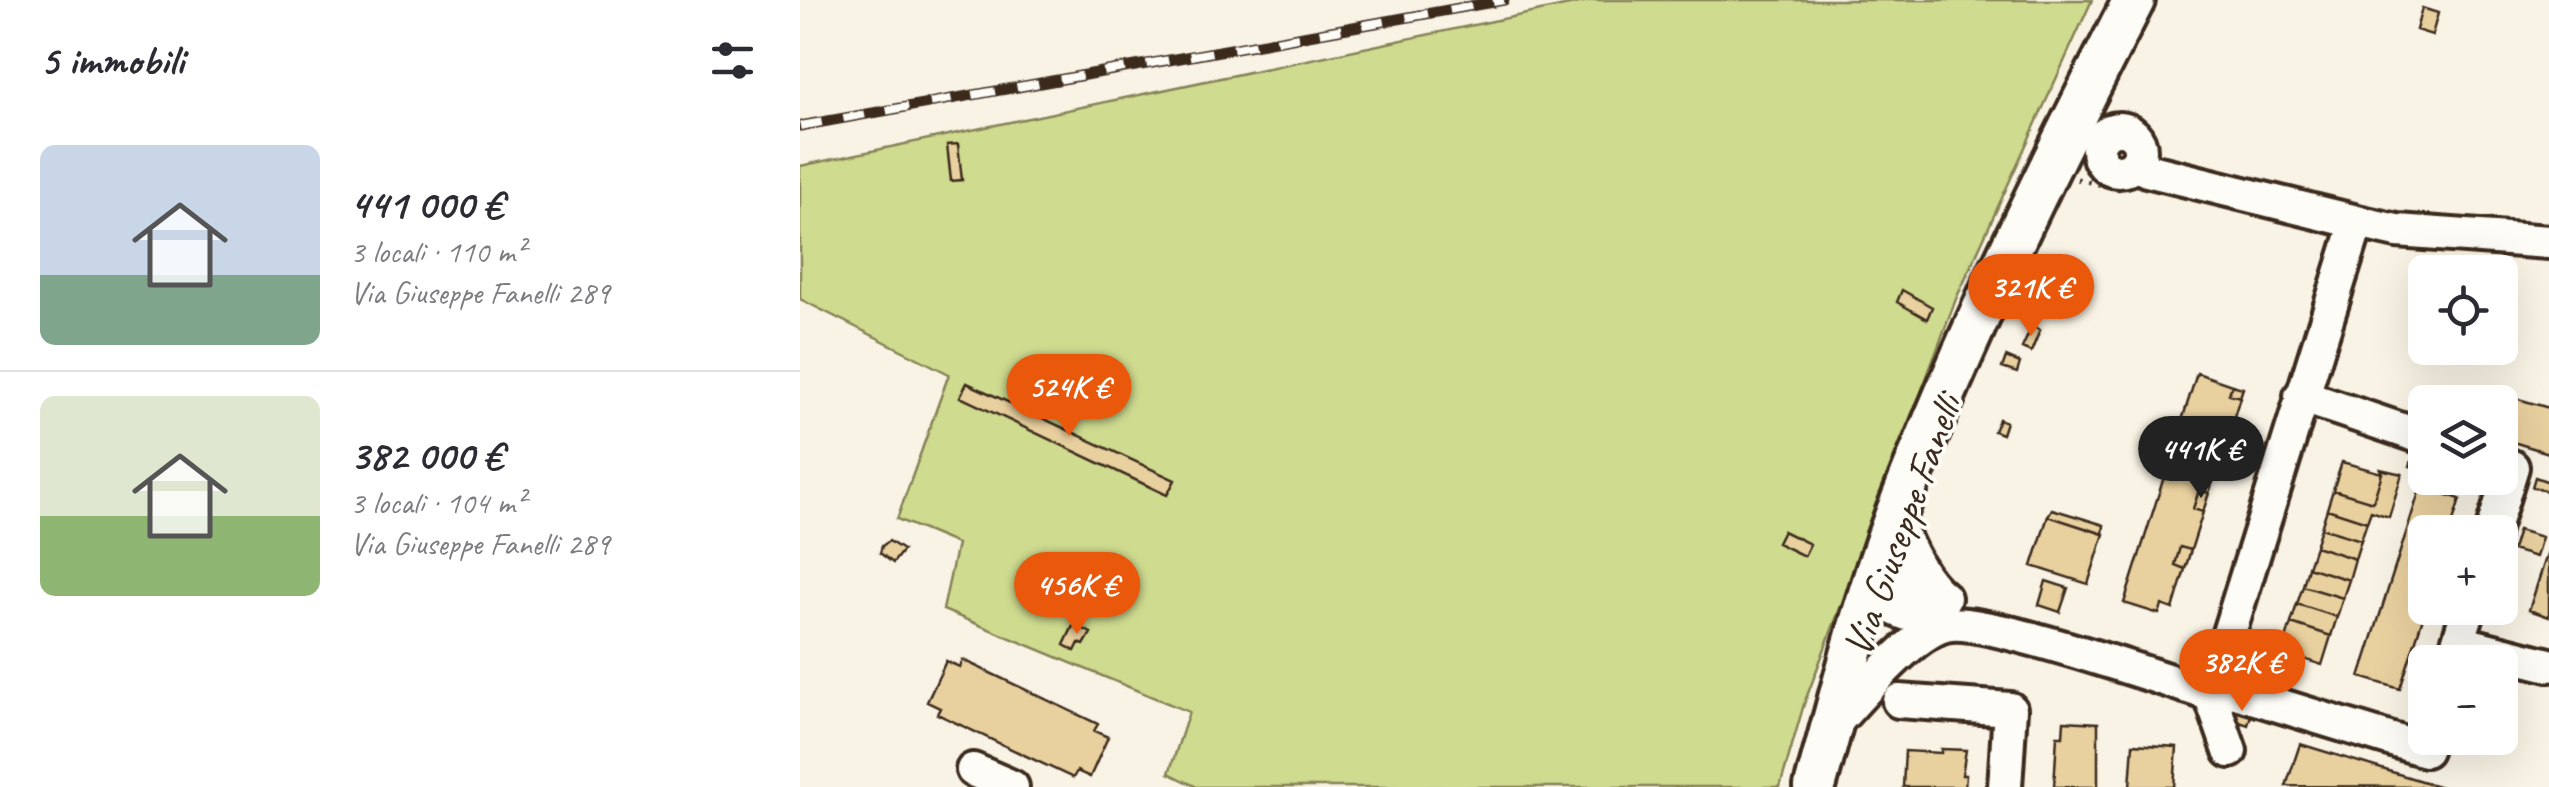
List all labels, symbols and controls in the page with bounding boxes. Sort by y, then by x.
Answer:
icon: filters [705,33,760,88]
text: 5 immobili [40,34,184,87]
text: 441 000 € [350,178,503,231]
icon: home [120,185,240,305]
text: 3 locali · 110 m² [350,231,525,272]
pin: 321K € [1950,254,2112,339]
map controls [2408,255,2518,755]
button: locate [2408,255,2518,365]
text: 321K € [1990,266,2072,307]
text: Via Giuseppe Fanelli 289 [350,272,610,313]
pin: 524K € [988,354,1150,439]
text: 524K € [1028,366,1110,407]
street label: Via Giuseppe Fanelli [1831,383,1976,663]
button: layers [2408,385,2518,495]
pin: 441K € [2120,416,2282,501]
text: 441K € [2160,428,2242,469]
text: 382 000 € [350,429,503,482]
icon: home [120,436,240,556]
text: 3 locali · 104 m² [350,482,525,523]
button: + [2408,515,2518,625]
text: Via Giuseppe Fanelli 289 [350,523,610,564]
pin: 456K € [996,552,1158,637]
text: 456K € [1036,564,1118,605]
pin: 382K € [2161,629,2323,714]
text: 382K € [2201,641,2283,682]
button: − [2408,645,2518,755]

